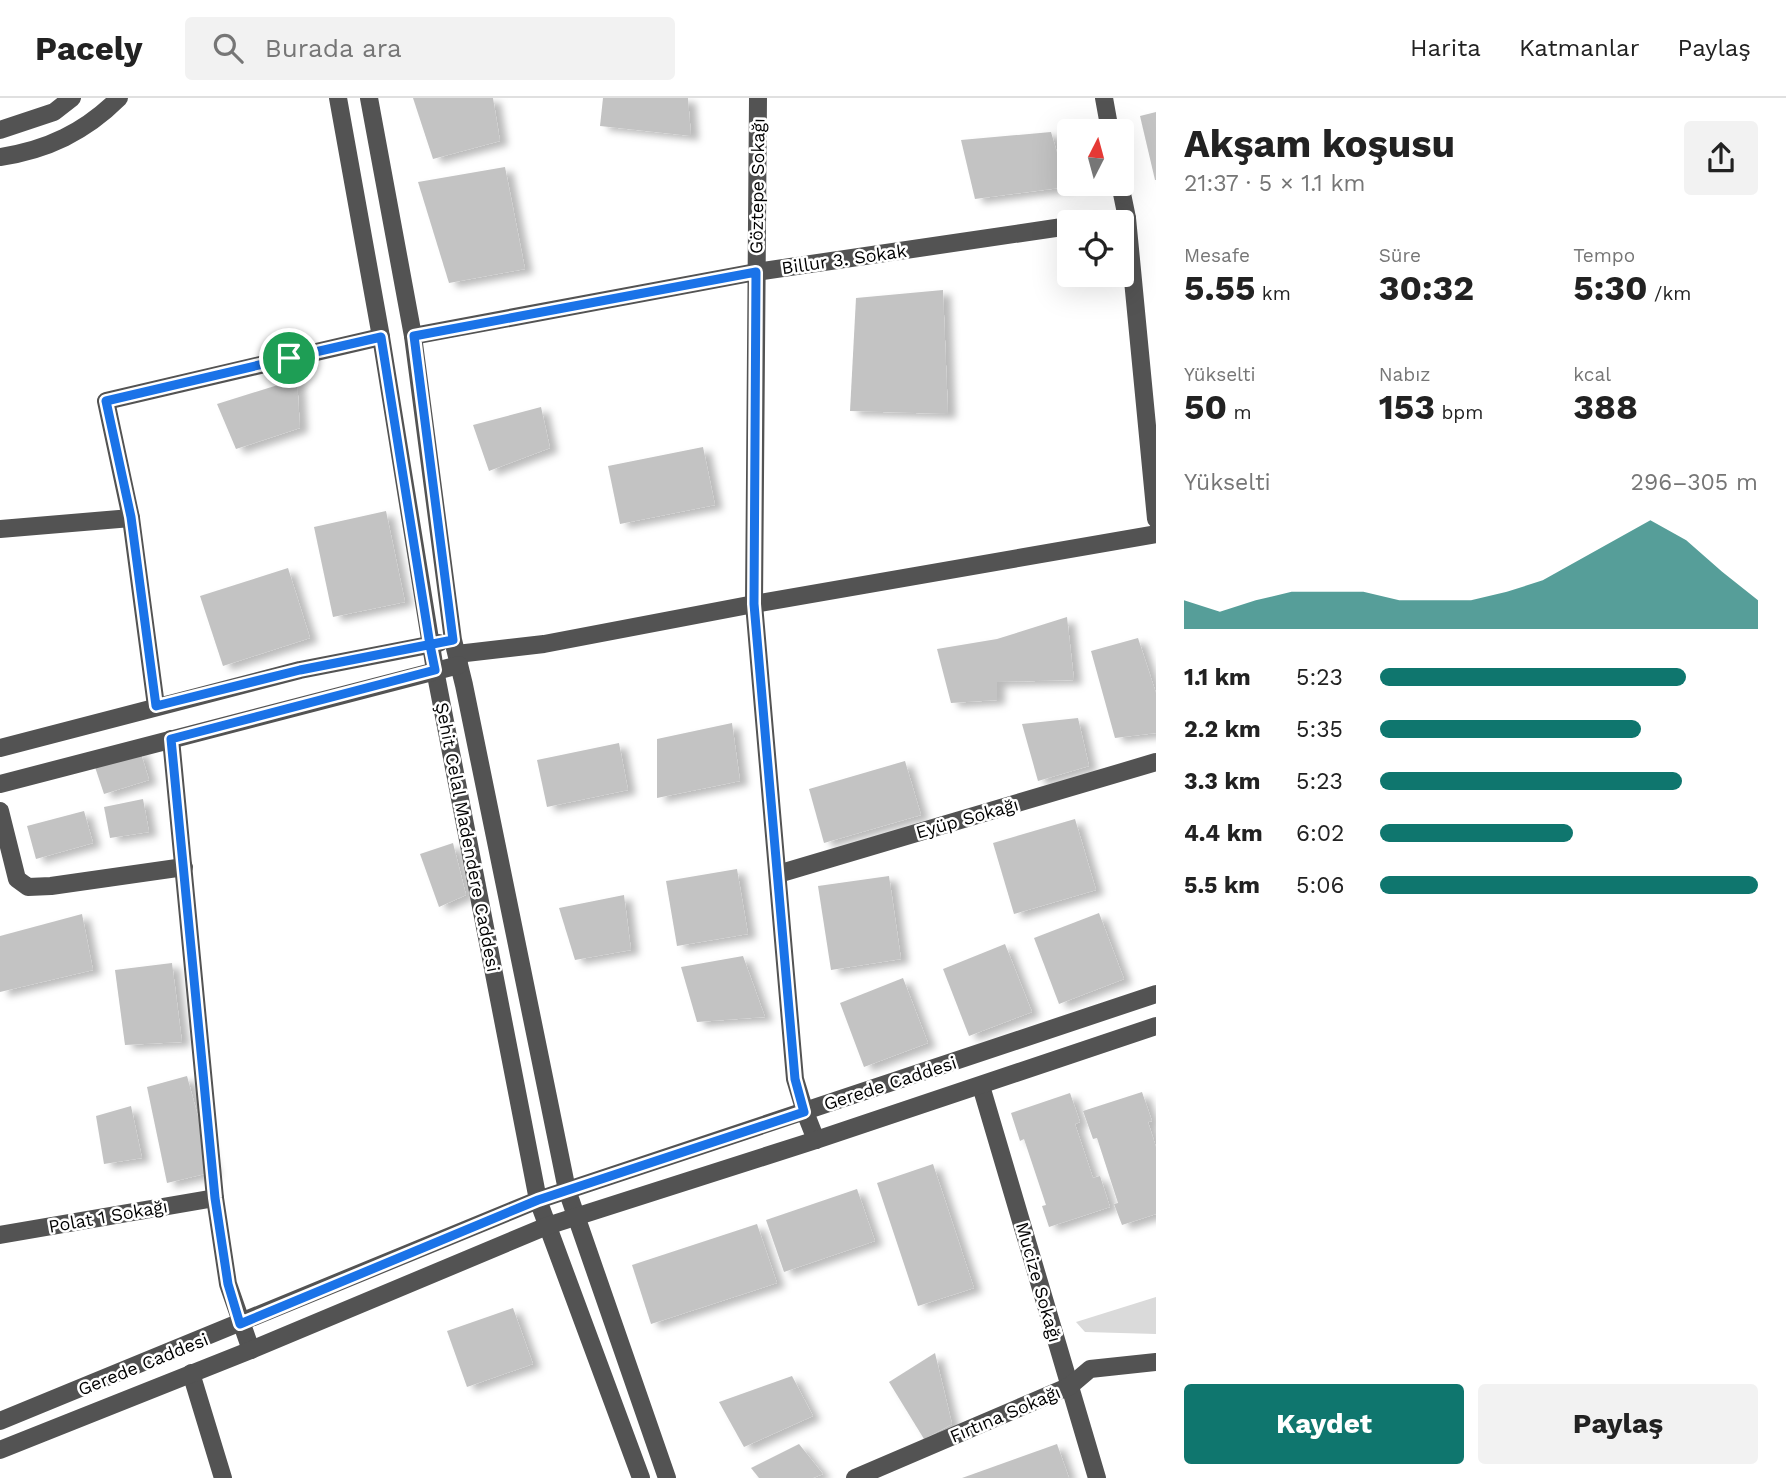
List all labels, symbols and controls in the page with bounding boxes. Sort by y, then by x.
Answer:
search box [185,17,675,80]
text: Pacely [35,29,143,68]
icon: search [209,29,247,67]
text: Burada ara [265,33,402,63]
text: Harita [1410,34,1481,62]
text: Katmanlar [1519,34,1640,62]
text: Paylaş [1678,34,1751,62]
street label: Göztepe Sokağı [745,118,769,254]
north arrow [1057,119,1134,196]
map controls [1057,119,1134,287]
button: share [1684,121,1758,195]
text: Akşam koşusu [1184,122,1455,166]
text: 21:37 · 5 × 1.1 km [1184,170,1365,197]
button: locate [1057,210,1134,287]
street label: Billur 3. Sokak [780,240,908,278]
text: Mesafe [1184,244,1250,267]
text: Süre [1379,244,1421,267]
text: Tempo [1573,244,1635,267]
text: 5.55 [1184,267,1255,309]
text: 30:32 [1379,267,1474,309]
text: 5:30 [1573,267,1648,309]
text: km [1255,282,1291,305]
text: /km [1648,282,1691,305]
pin [259,328,319,388]
icon: arrive [270,339,308,377]
text: Yükselti [1184,363,1256,386]
text: Nabız [1379,363,1430,386]
text: kcal [1573,363,1611,386]
text: 50 [1184,386,1227,428]
text: 153 [1379,386,1435,428]
text: 388 [1573,386,1638,428]
text: m [1227,401,1252,424]
text: bpm [1435,401,1483,424]
text: Yükselti [1184,469,1271,496]
text: 296–305 m [1631,469,1758,496]
text: 1.1 km [1184,664,1251,691]
text: 5:23 [1296,664,1343,691]
street label: Şehit Celal Madendere Caddesi [432,700,504,974]
text: 2.2 km [1184,716,1261,743]
text: 5:35 [1296,716,1343,743]
text: 3.3 km [1184,768,1260,795]
text: 5:23 [1296,768,1343,795]
street label: Eyüp Sokağı [913,793,1021,843]
text: 4.4 km [1184,820,1263,847]
text: 6:02 [1296,820,1345,847]
text: 5.5 km [1184,872,1260,899]
text: 5:06 [1296,872,1344,899]
street label: Gerede Caddesi [821,1052,959,1114]
street label: Polat 1 Sokağı [47,1195,169,1237]
street label: Mucize Sokağı [1012,1219,1066,1345]
street label: Gerede Caddesi [75,1328,211,1400]
street label: Fırtına Sokağı [947,1381,1063,1447]
button: Kaydet [1184,1384,1464,1464]
button: Paylaş [1478,1384,1758,1464]

